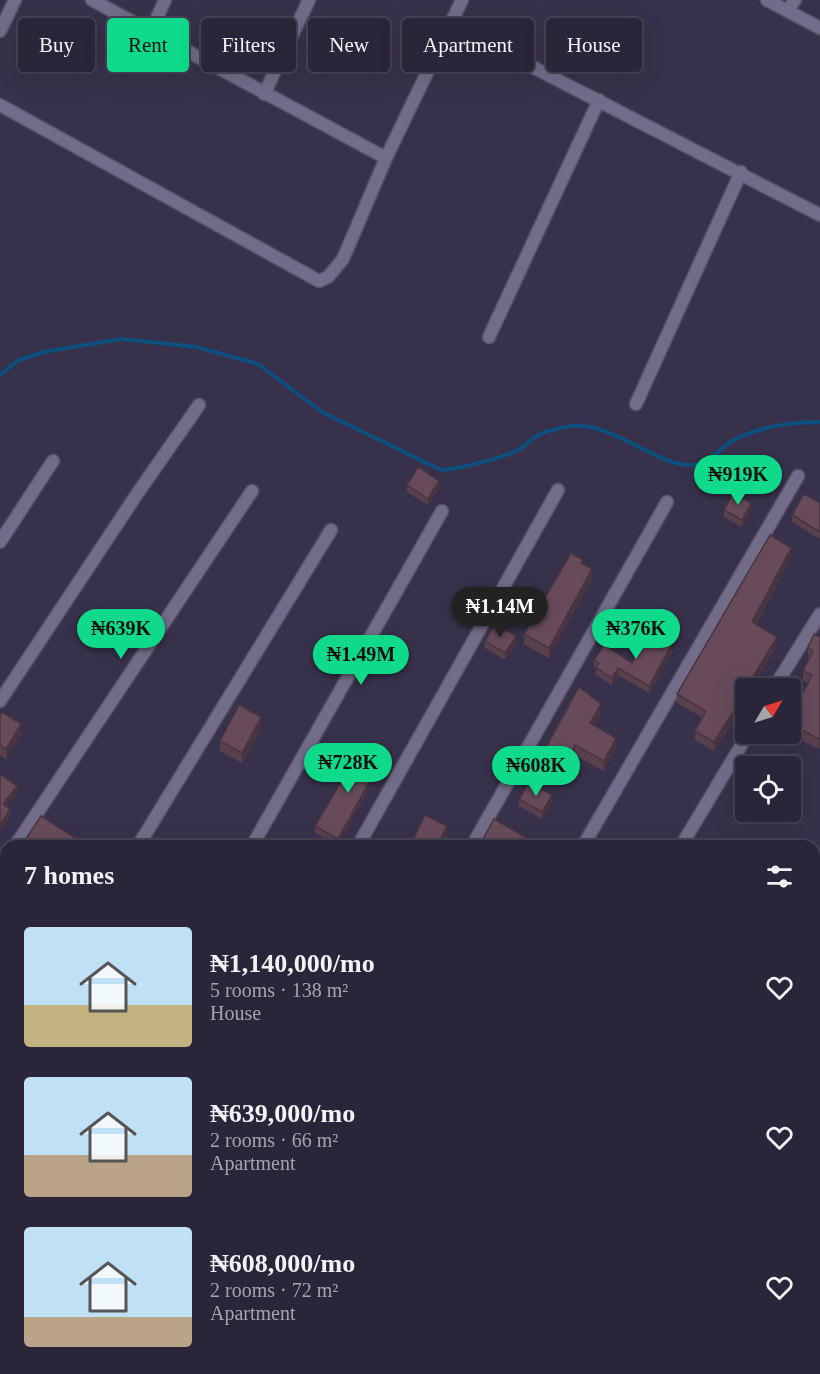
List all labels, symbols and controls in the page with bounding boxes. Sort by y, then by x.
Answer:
chip: Buy [18,18,95,72]
chip: Rent [107,18,189,72]
chip: Filters [201,18,296,72]
chip: New [308,18,390,72]
chip: Apartment [402,18,534,72]
chip: House [546,18,642,72]
pin: ₦919K [696,455,780,506]
text: ₦919K [708,463,768,485]
pin: ₦1.14M [451,587,549,638]
text: ₦1.14M [466,595,534,617]
pin: ₦639K [79,609,163,660]
pin: ₦376K [594,609,678,660]
text: ₦639K [91,617,151,639]
text: ₦376K [606,617,666,639]
pin: ₦1.49M [312,635,410,686]
text: ₦1.49M [327,643,395,665]
north arrow [735,678,801,744]
map controls [735,678,801,822]
pin: ₦728K [306,743,390,794]
pin: ₦608K [494,746,578,797]
text: ₦728K [318,751,378,773]
text: ₦608K [506,754,566,776]
button: locate [735,756,801,822]
icon: filters [763,860,796,893]
text: 7 homes [24,861,114,890]
text: ₦1,140,000/mo [210,949,375,978]
icon: home [72,951,144,1023]
icon: heart [763,971,796,1004]
text: 5 rooms · 138 m² [210,979,348,1001]
text: House [210,1002,261,1024]
text: ₦639,000/mo [210,1099,355,1128]
icon: home [72,1101,144,1173]
icon: heart [763,1121,796,1154]
text: 2 rooms · 66 m² [210,1129,338,1151]
text: Apartment [210,1152,296,1174]
text: ₦608,000/mo [210,1249,355,1278]
icon: home [72,1251,144,1323]
icon: heart [763,1271,796,1304]
text: 2 rooms · 72 m² [210,1279,338,1301]
text: Apartment [210,1302,296,1324]

